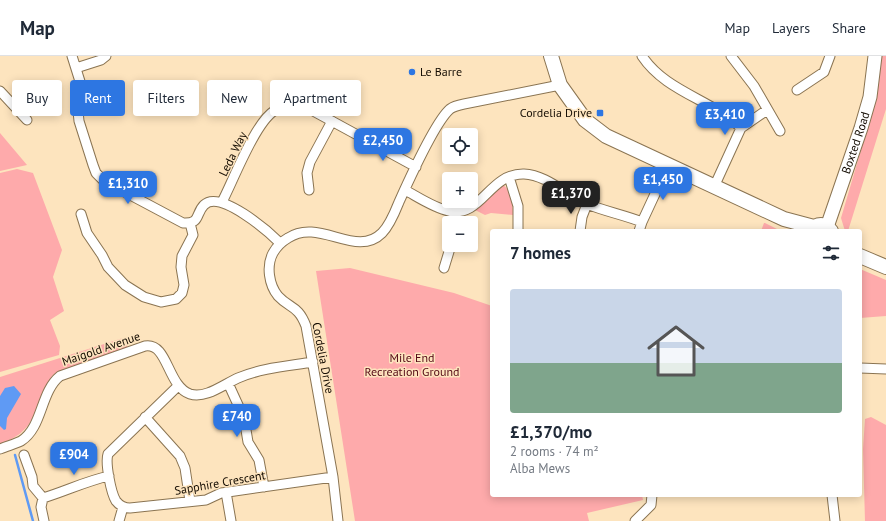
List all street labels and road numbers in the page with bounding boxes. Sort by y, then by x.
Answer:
street label: Boxted Road [838,110,872,176]
street label: Leda Way [215,129,250,179]
street label: Cordelia Drive [309,321,338,395]
street label: Maigold Avenue [60,328,142,369]
street label: Sapphire Crescent [173,467,267,498]

